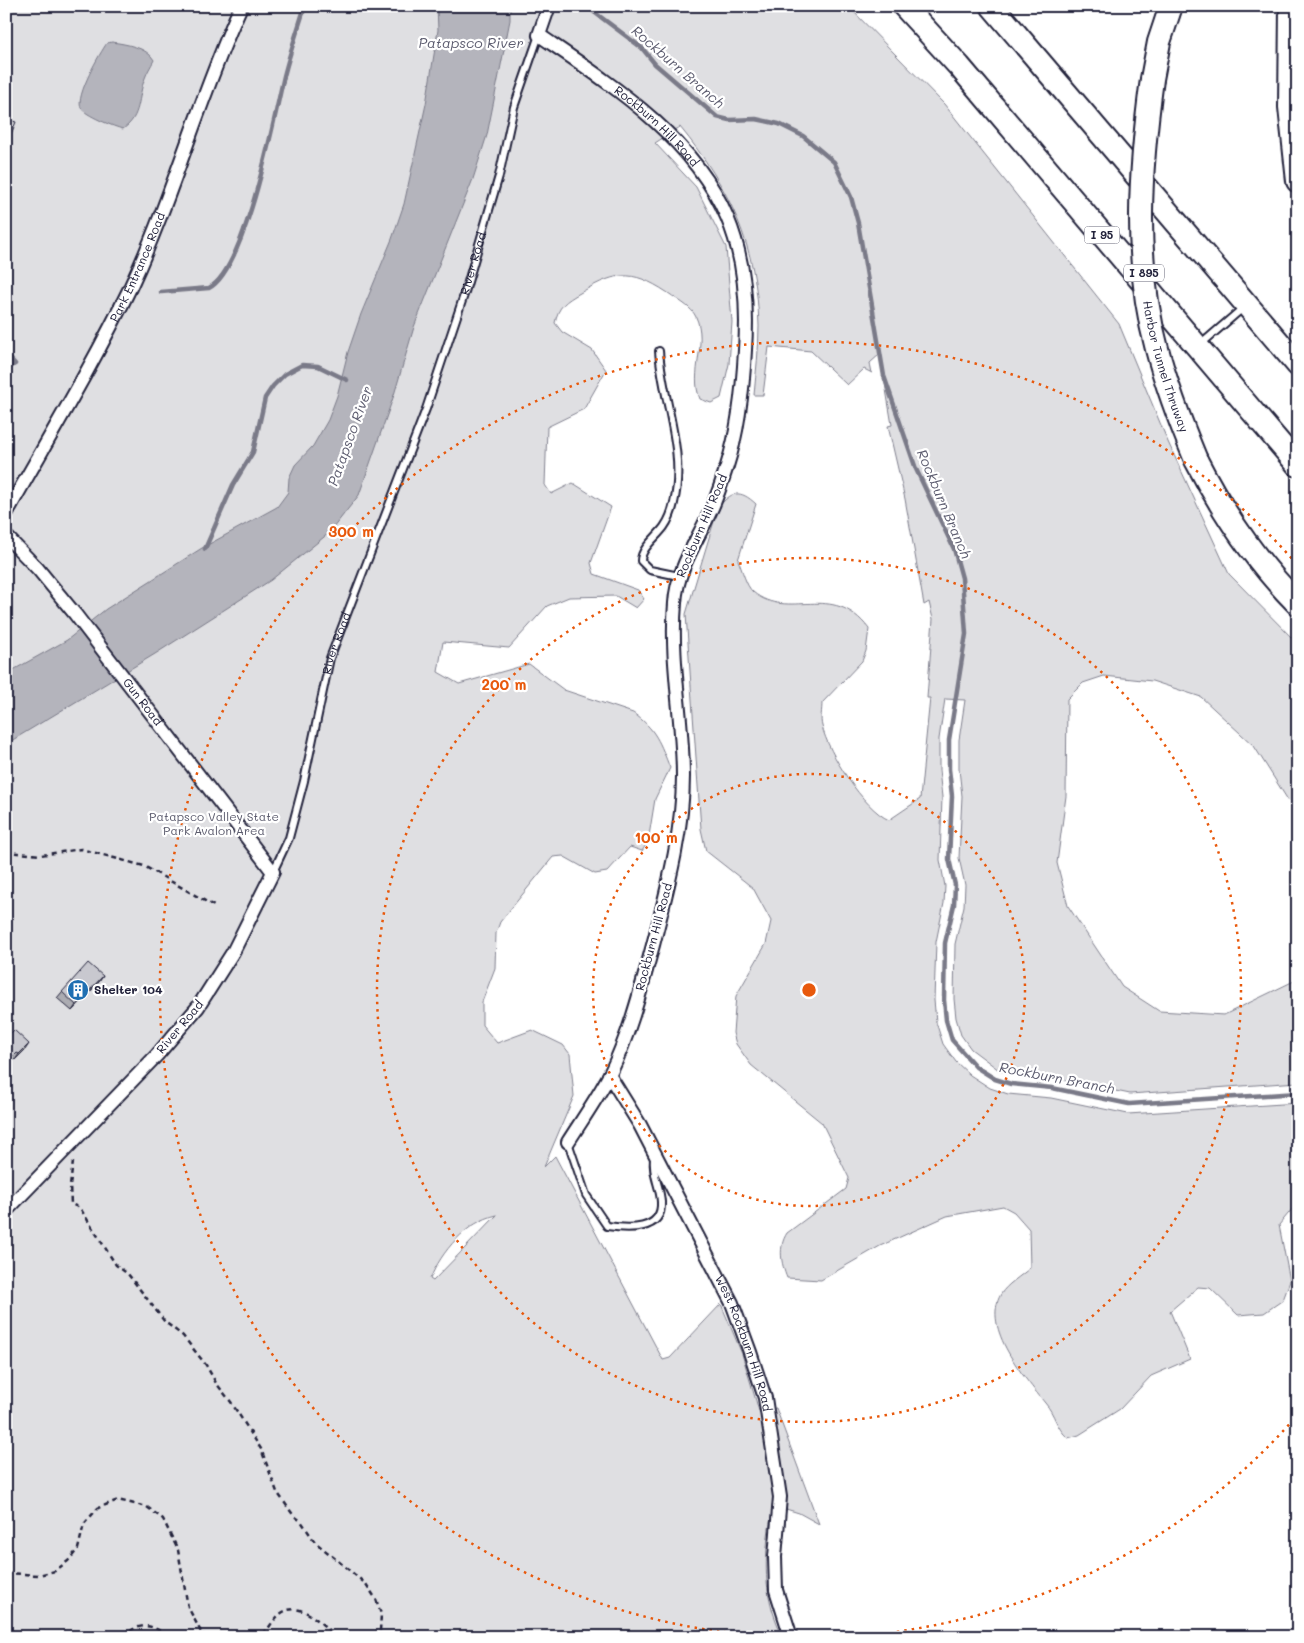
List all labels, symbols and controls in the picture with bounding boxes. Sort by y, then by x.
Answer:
water label: Rockburn Branch [628,21,729,112]
water label: Patapsco River [419,33,523,52]
street label: Rockburn Hill Road [612,82,704,170]
street label: Park Entrance Road [106,209,168,324]
road number: I 95 [1084,226,1120,244]
street label: River Road [456,230,489,297]
road number: I 895 [1124,264,1164,282]
street label: Harbor Tunnel Thruway [1140,299,1193,435]
water label: Patapsco River [323,383,376,488]
water label: Rockburn Branch [913,446,976,562]
street label: Rockburn Hill Road [672,471,730,580]
text: 300 m [328,521,374,541]
street label: River Road [318,609,354,676]
street label: Gun Road [120,674,167,729]
text: 200 m [482,674,527,694]
park label: Patapsco Valley State Park Avalon Area [149,808,279,838]
text: 100 m [634,827,678,847]
street label: Rockburn Hill Road [631,881,675,992]
building icon: Shelter 104 [66,978,90,1002]
place label: Shelter 104 [94,981,163,997]
centre of rings [800,981,818,999]
street label: River Road [152,996,206,1056]
water label: Rockburn Branch [998,1057,1116,1098]
street label: West Rockburn Hill Road [712,1272,776,1413]

